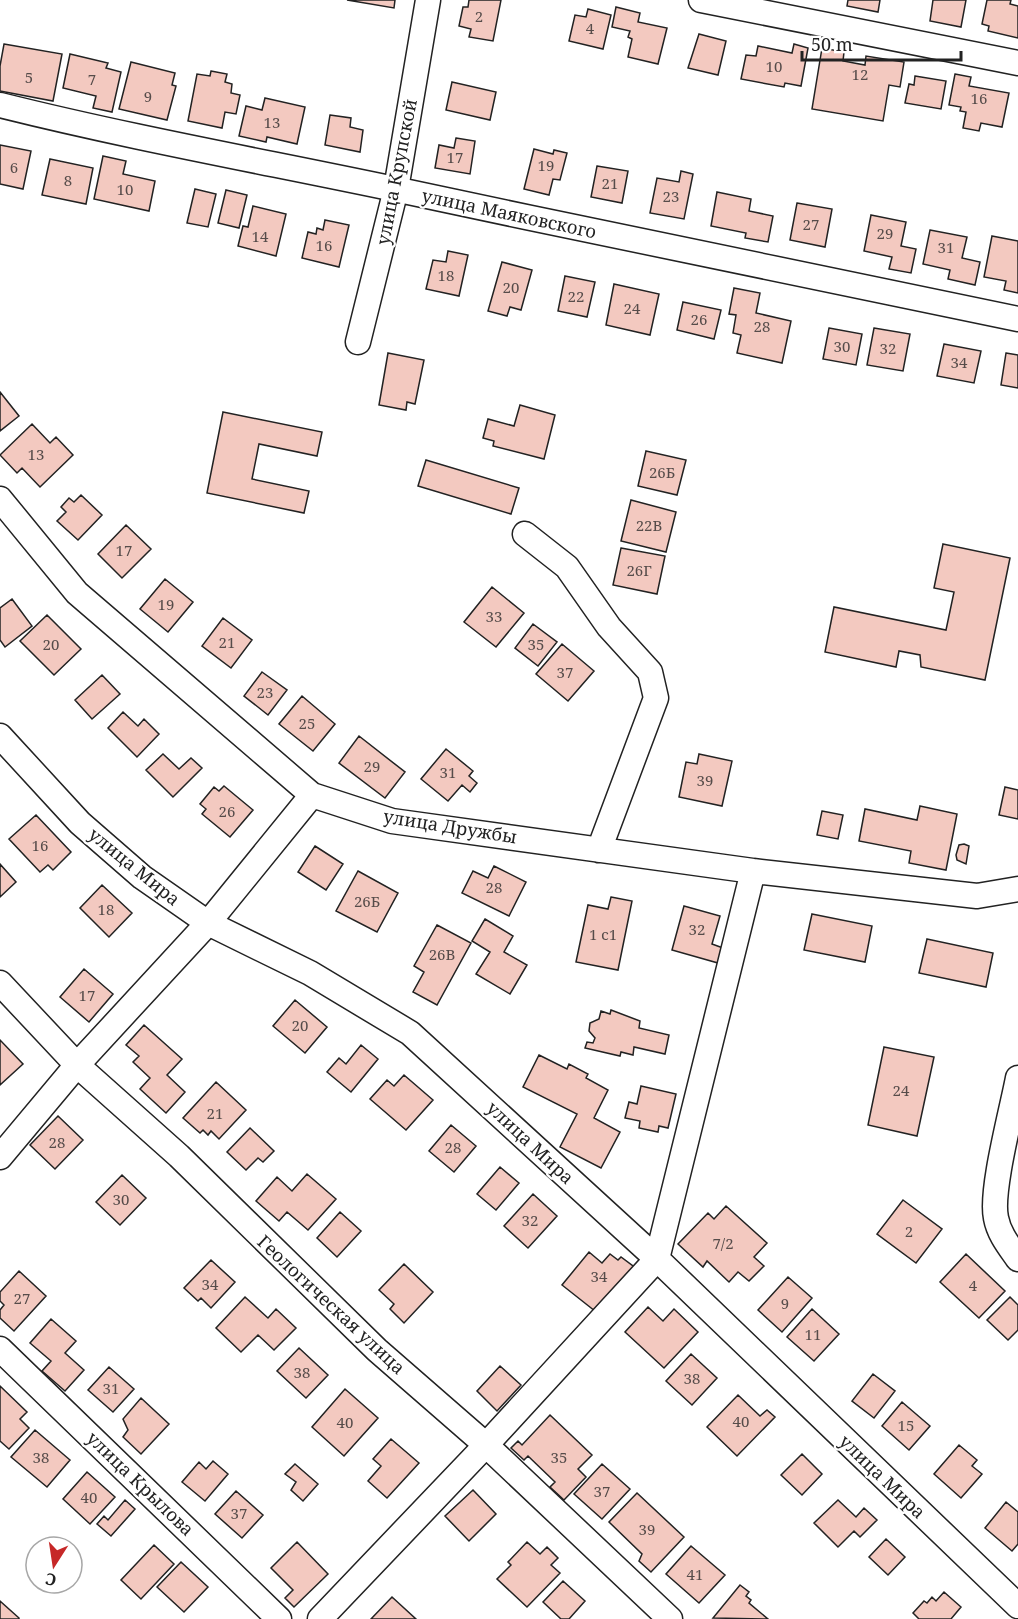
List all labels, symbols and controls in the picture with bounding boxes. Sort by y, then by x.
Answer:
house number: 2 [475,6,483,26]
house number: 4 [586,18,595,38]
scale bar [802,24,961,62]
text: 50 m [811,32,853,56]
house number: 10 [766,56,782,76]
house number: 12 [852,64,868,84]
house number: 5 [25,67,33,87]
house number: 7 [88,69,96,89]
house number: 9 [144,86,152,106]
house number: 16 [971,88,987,108]
street label: улица Крупской [370,97,422,247]
house number: 13 [264,112,280,132]
house number: 17 [447,147,463,167]
house number: 19 [538,155,554,175]
house number: 6 [10,157,18,177]
house number: 8 [64,170,72,190]
house number: 21 [602,173,618,193]
house number: 10 [117,179,133,199]
street label: улица Маяковского [420,183,599,243]
house number: 23 [663,186,679,206]
house number: 27 [803,214,819,234]
house number: 29 [877,223,893,243]
house number: 14 [252,226,269,246]
house number: 16 [316,235,332,255]
house number: 31 [938,237,954,257]
house number: 18 [438,265,454,285]
house number: 20 [503,277,519,297]
house number: 22 [568,286,584,306]
house number: 24 [624,298,641,318]
house number: 26 [691,309,707,329]
house number: 28 [754,316,770,336]
house number: 30 [834,336,850,356]
house number: 32 [880,338,896,358]
house number: 34 [951,352,968,372]
house number: 13 [28,444,44,464]
house number: 26Б [649,462,675,482]
house number: 22В [636,515,662,535]
house number: 17 [116,540,132,560]
house number: 26Г [626,560,652,580]
house number: 19 [158,594,174,614]
house number: 33 [486,606,502,626]
house number: 21 [219,632,235,652]
house number: 20 [43,634,59,654]
house number: 35 [528,634,544,654]
house number: 37 [557,662,573,682]
house number: 23 [257,682,273,702]
house number: 25 [299,713,315,733]
house number: 29 [364,756,380,776]
house number: 31 [440,762,456,782]
house number: 39 [697,770,713,790]
house number: 26 [219,801,235,821]
street label: улица Дружбы [382,804,519,848]
street label: улица Мира [84,822,185,911]
house number: 16 [32,835,48,855]
house number: 28 [486,877,502,897]
house number: 26Б [354,891,380,911]
house number: 18 [98,899,114,919]
house number: 32 [689,919,705,939]
house number: 1 с1 [589,924,617,944]
house number: 26В [429,944,455,964]
house number: 17 [79,985,95,1005]
house number: 20 [292,1015,308,1035]
house number: 24 [893,1080,910,1100]
street label: улица Мира [482,1096,580,1189]
house number: 21 [207,1103,223,1123]
house number: 28 [49,1132,65,1152]
house number: 28 [445,1137,461,1157]
house number: 30 [113,1189,129,1209]
house number: 32 [522,1210,538,1230]
house number: 2 [905,1221,913,1241]
street label: Геологическая улица [253,1229,411,1379]
house number: 7/2 [712,1233,734,1253]
house number: 34 [591,1266,608,1286]
house number: 34 [202,1274,219,1294]
house number: 4 [969,1275,978,1295]
house number: 27 [14,1288,30,1308]
house number: 9 [781,1293,789,1313]
house number: 11 [805,1324,821,1344]
house number: 38 [294,1362,310,1382]
house number: 38 [684,1368,700,1388]
house number: 31 [103,1378,119,1398]
house number: 40 [733,1411,749,1431]
house number: 40 [337,1412,353,1432]
house number: 15 [898,1415,914,1435]
street label: улица Крылова [82,1426,200,1541]
street label: улица Мира [834,1429,931,1524]
house number: 38 [33,1447,49,1467]
house number: 35 [551,1447,567,1467]
house number: 37 [594,1481,610,1501]
house number: 40 [81,1487,97,1507]
house number: 37 [231,1503,247,1523]
house number: 39 [639,1519,655,1539]
north arrow [24,1535,84,1595]
house number: 41 [687,1564,703,1584]
text: С [43,1568,58,1592]

